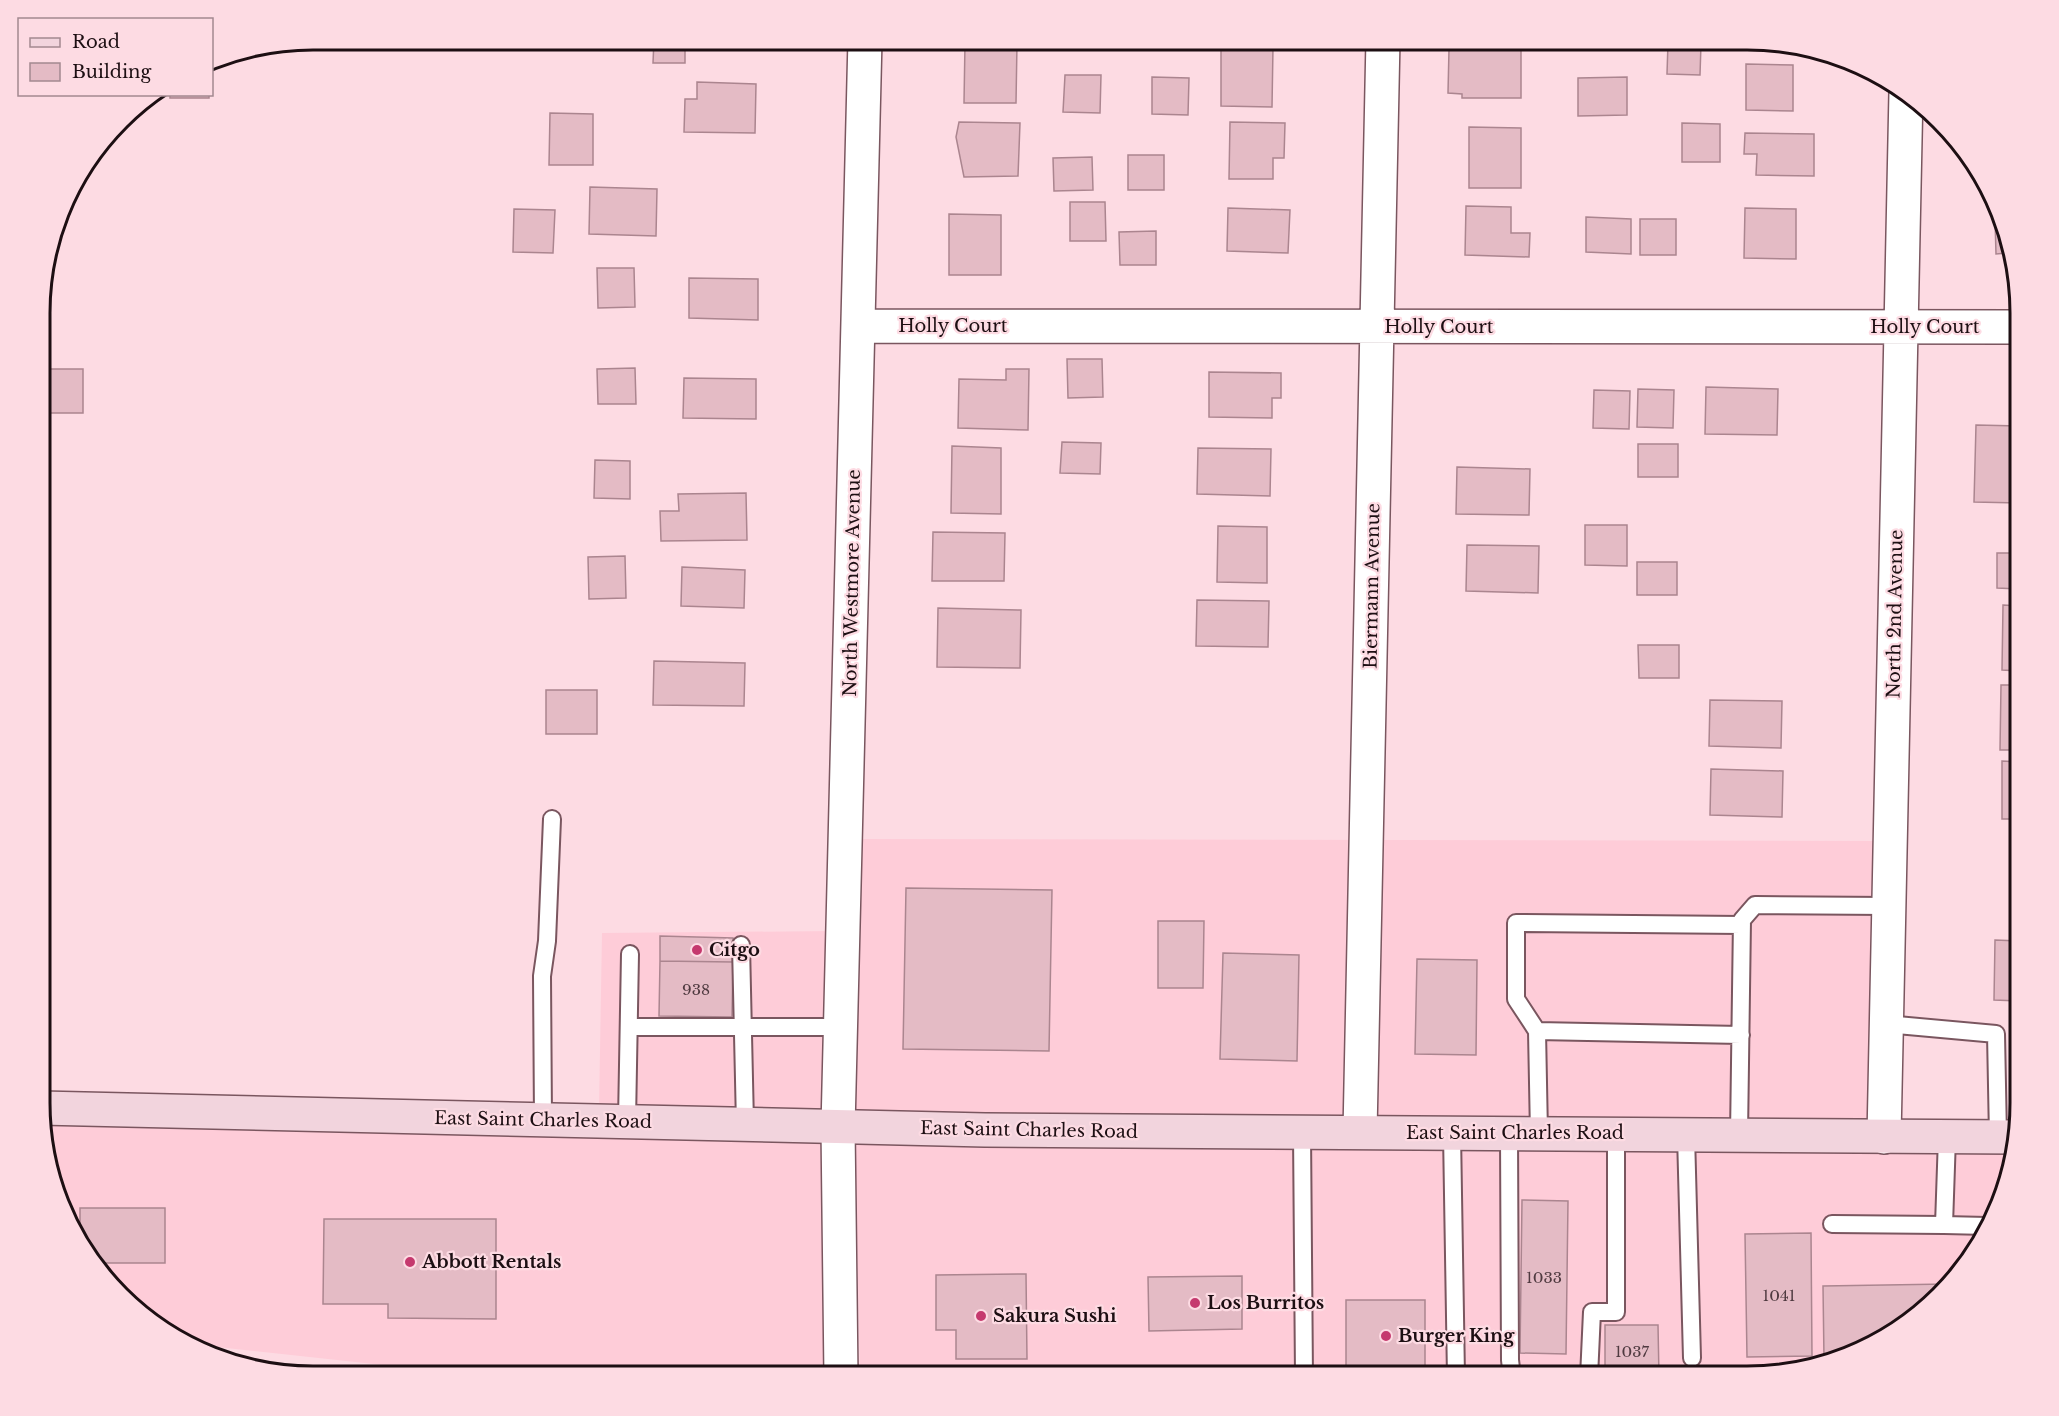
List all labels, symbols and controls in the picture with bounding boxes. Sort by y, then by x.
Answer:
legend [18,18,213,96]
text: Road [72,31,120,53]
text: Building [72,61,151,83]
street label: Holly Court [898,315,1008,337]
street label: Holly Court [1384,316,1494,338]
street label: Holly Court [1870,316,1980,338]
street label: North Westmore Avenue [839,469,865,697]
street label: Biermann Avenue [1360,503,1384,669]
street label: North 2nd Avenue [1883,529,1907,699]
place label: Citgo [709,939,760,961]
marker: Citgo [690,943,704,957]
house number: 938 [682,980,710,999]
street label: East Saint Charles Road [434,1107,652,1133]
street label: East Saint Charles Road [920,1117,1138,1143]
street label: East Saint Charles Road [1406,1122,1624,1144]
place label: Abbott Rentals [421,1251,561,1273]
marker: Abbott Rentals [403,1255,417,1269]
house number: 1033 [1526,1268,1562,1287]
house number: 1041 [1763,1286,1795,1305]
place label: Los Burritos [1207,1292,1324,1314]
marker: Los Burritos [1188,1296,1202,1310]
place label: Sakura Sushi [993,1305,1117,1327]
marker: Sakura Sushi [974,1309,988,1323]
place label: Burger King [1398,1325,1515,1347]
marker: Burger King [1379,1329,1393,1343]
house number: 1037 [1615,1342,1650,1361]

